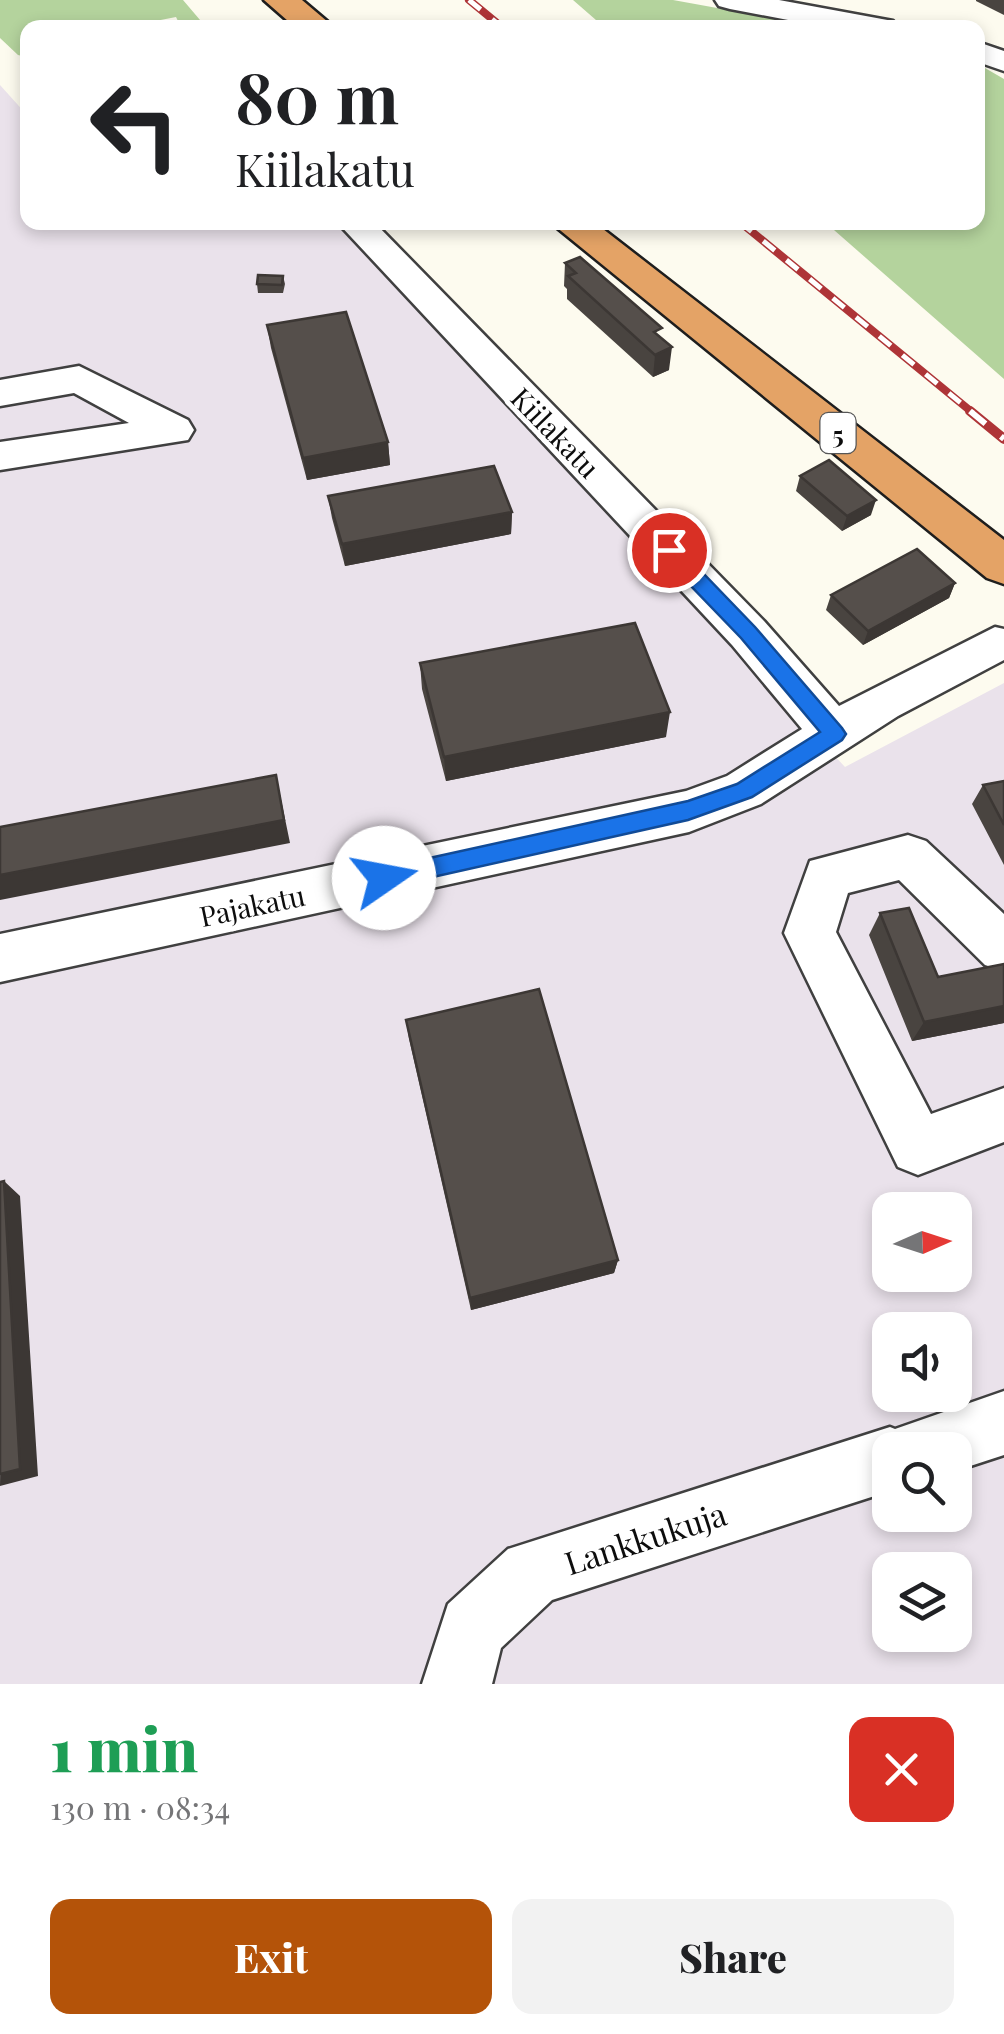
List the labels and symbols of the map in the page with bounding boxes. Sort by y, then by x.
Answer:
street label: Kiilakatu [504,379,608,485]
road number: 5 [820,413,856,453]
pin [627,508,712,593]
position arrow [332,826,436,930]
street label: Pajakatu [196,876,308,934]
north arrow [872,1192,972,1292]
street label: Lankkukuja [559,1491,731,1583]

